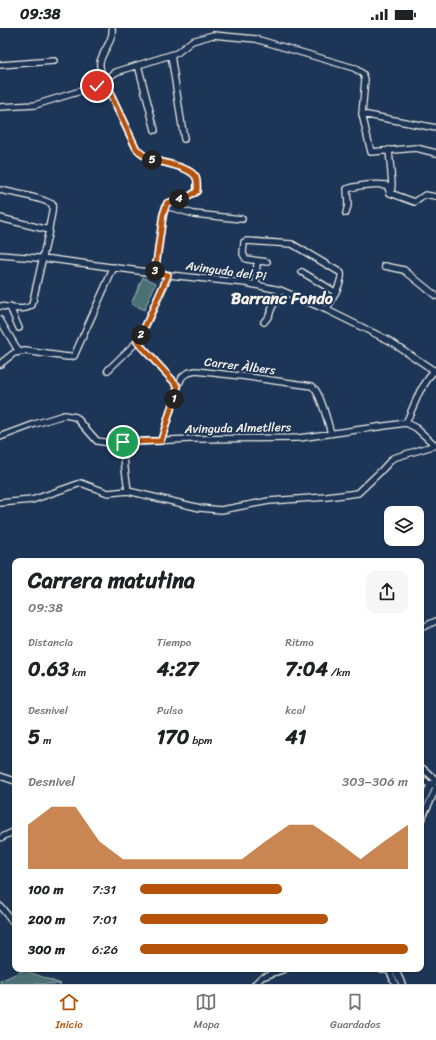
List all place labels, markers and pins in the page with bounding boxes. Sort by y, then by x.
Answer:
pin [80,69,114,103]
pin: 5 [142,150,162,170]
pin: 4 [169,189,189,209]
pin: 3 [145,261,165,281]
pin: 2 [131,325,151,345]
pin: 1 [164,389,184,409]
pin [106,425,140,459]

